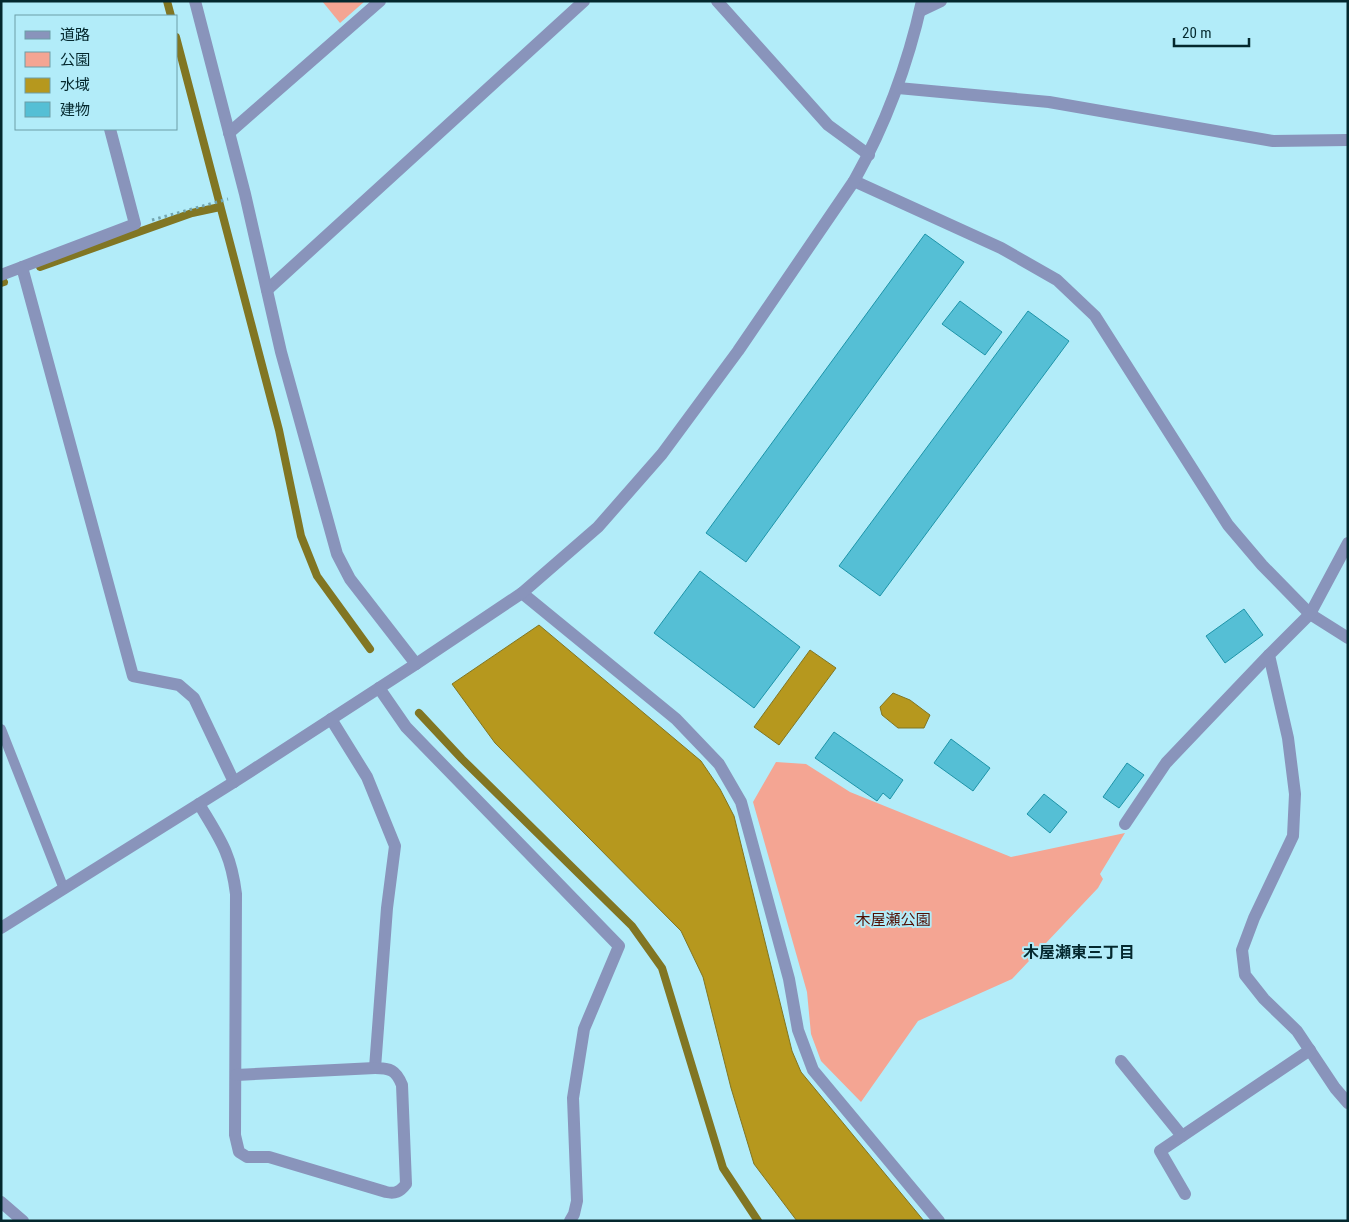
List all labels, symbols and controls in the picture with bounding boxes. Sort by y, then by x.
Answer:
legend [15,15,178,130]
scale bar [1174,15,1249,47]
text: 20 m [1182,24,1212,42]
text: 道路 [60,26,90,44]
text: 公園 [60,51,90,69]
text: 水域 [60,76,90,94]
text: 建物 [60,101,90,119]
park label: 木屋瀬公園 [855,911,931,929]
district label: 木屋瀬東三丁目 [1023,943,1135,962]

